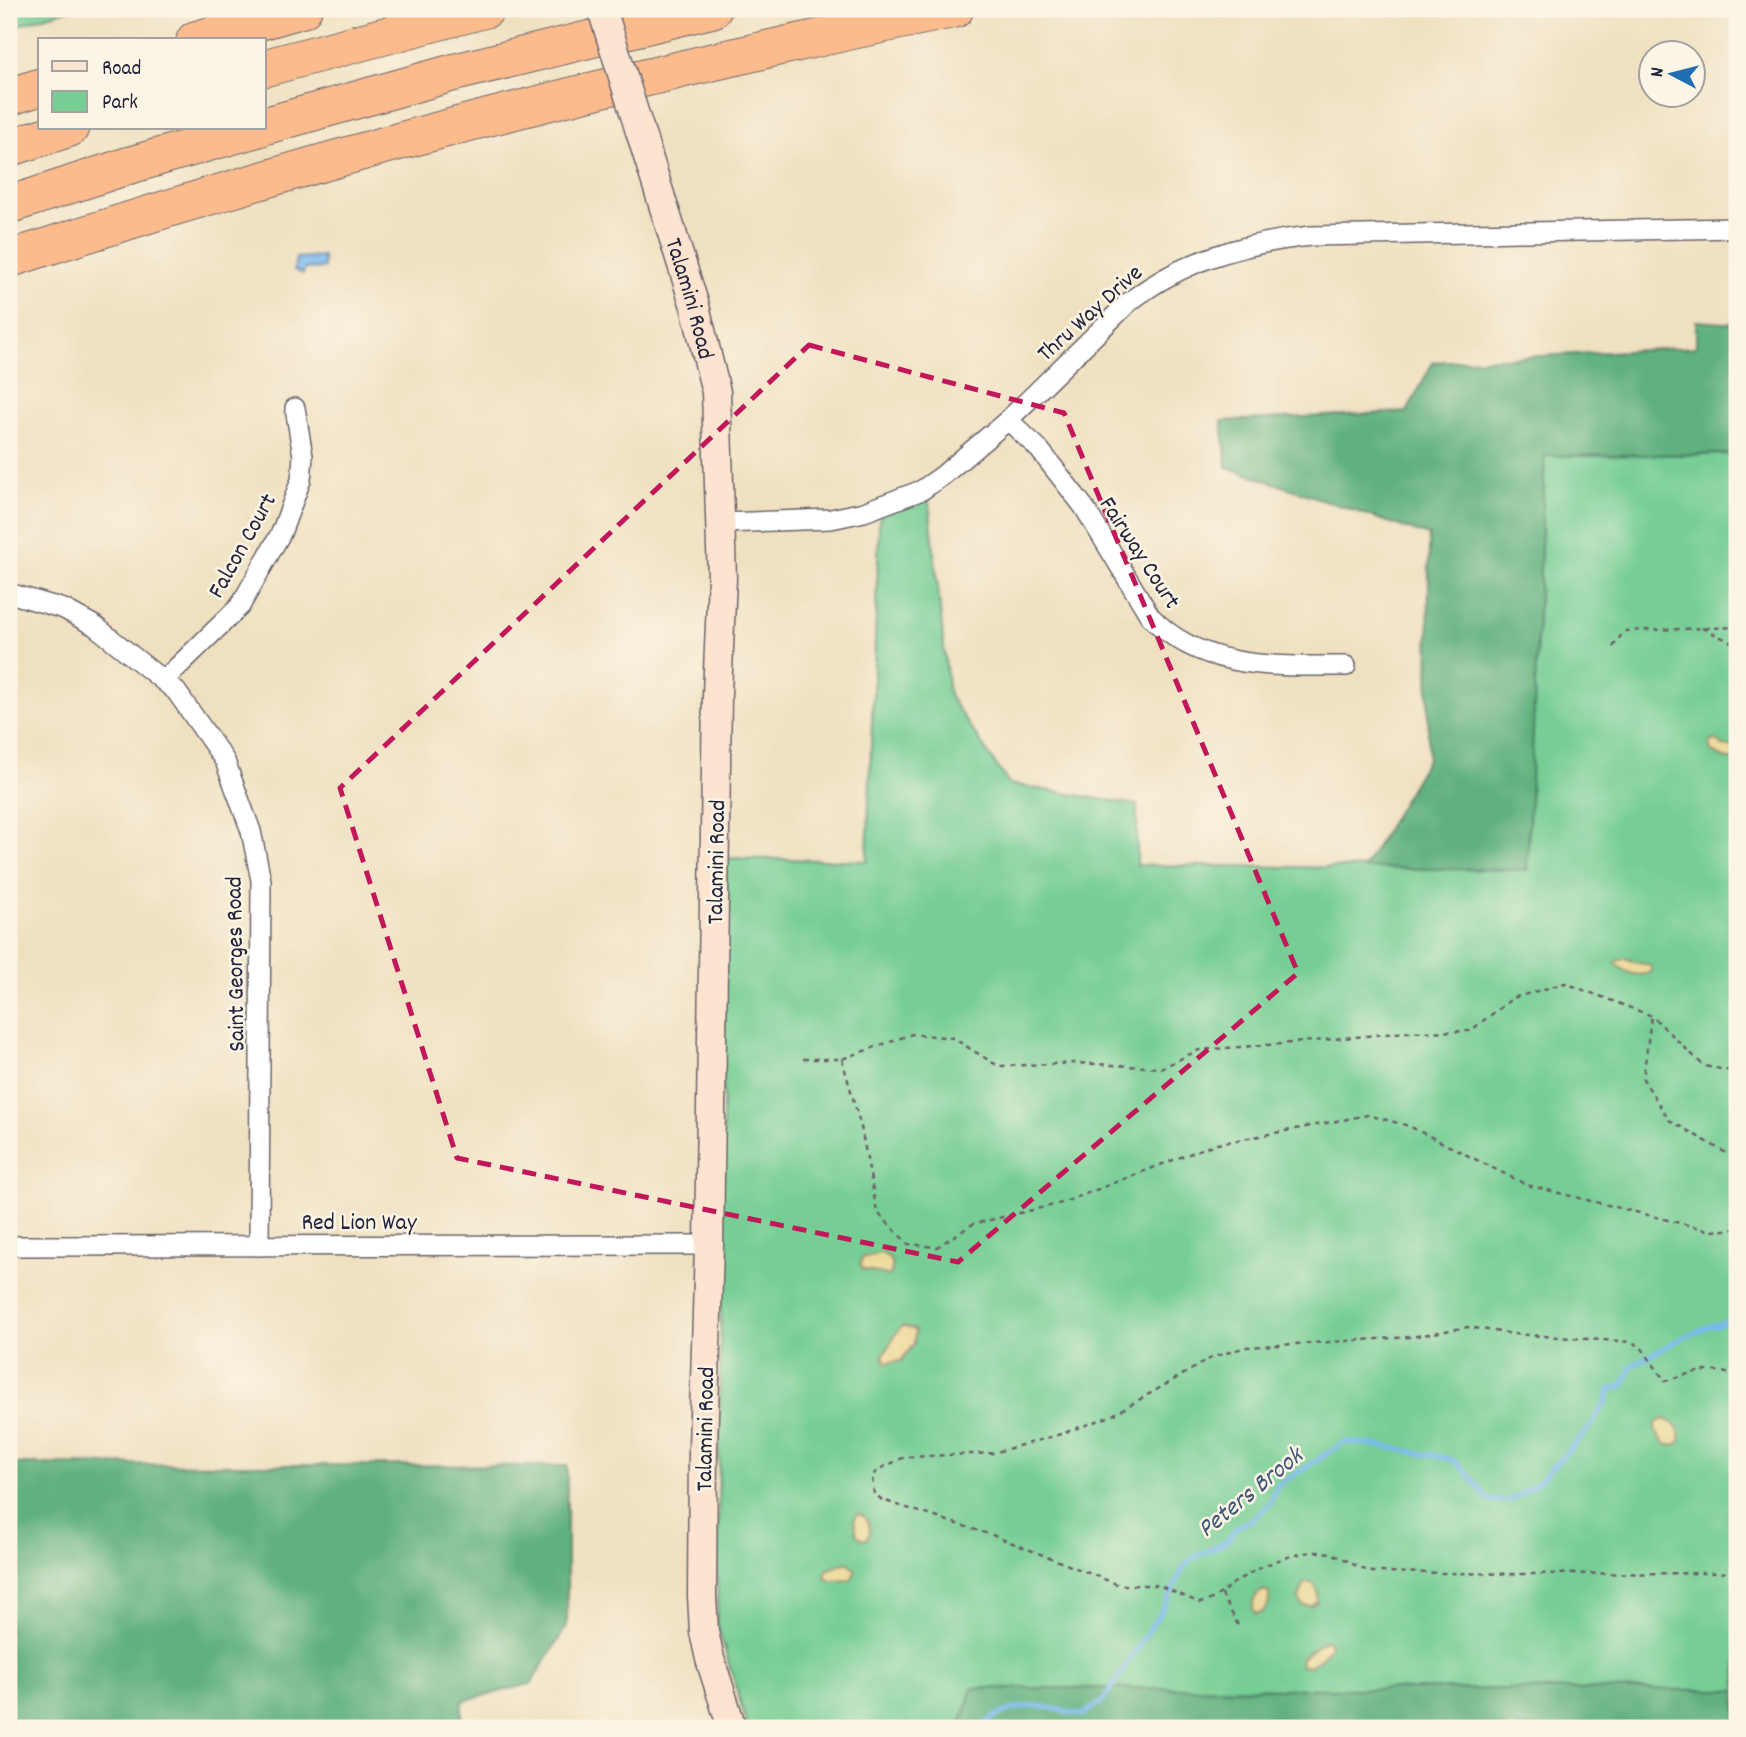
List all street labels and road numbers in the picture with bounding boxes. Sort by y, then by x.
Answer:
street label: Talamini Road [655,234,721,363]
street label: Thru Way Drive [1031,257,1151,371]
street label: Falcon Court [201,488,286,605]
street label: Fairway Court [1089,491,1188,617]
street label: Talamini Road [700,799,736,925]
street label: Saint Georges Road [218,876,256,1052]
street label: Red Lion Way [301,1207,418,1241]
street label: Talamini Road [689,1366,725,1492]

